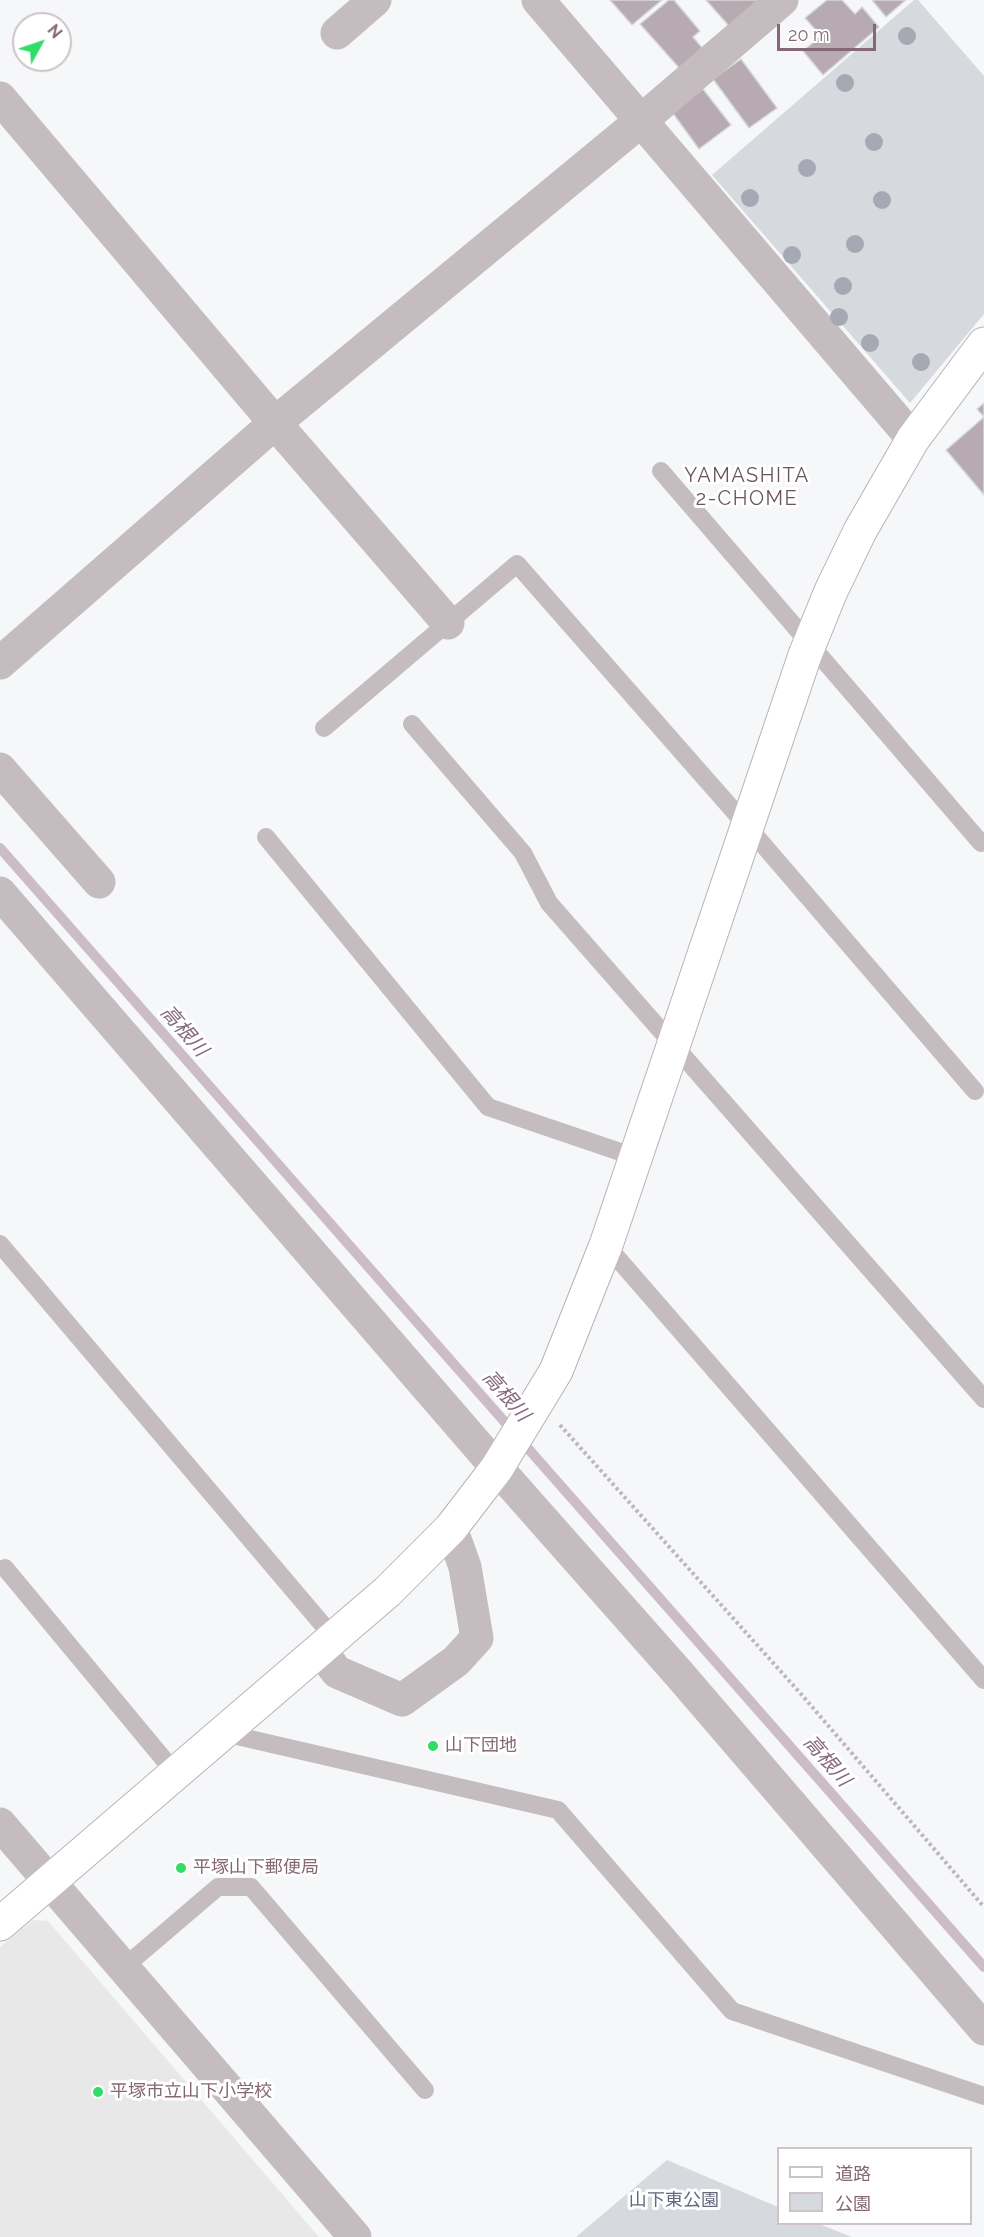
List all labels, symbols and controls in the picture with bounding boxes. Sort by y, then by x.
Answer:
north arrow [12,12,72,72]
scale bar [780,12,879,50]
text: N [43,21,66,42]
text: 20 m [788,24,830,45]
district label: YAMASHITA 2-CHOME [684,464,810,511]
water label: 高根川 [155,1000,213,1062]
water label: 高根川 [477,1365,535,1427]
water label: 高根川 [798,1730,856,1792]
place label: 山下団地 [445,1735,517,1757]
marker: 山下団地 [426,1739,440,1753]
place label: 平塚山下郵便局 [193,1857,319,1879]
marker: 平塚山下郵便局 [174,1861,188,1875]
place label: 平塚市立山下小学校 [110,2081,272,2103]
marker: 平塚市立山下小学校 [91,2085,105,2099]
legend [777,2147,972,2225]
text: 道路 [835,2163,871,2184]
park label: 山下東公園 [629,2190,719,2212]
text: 公園 [835,2193,871,2214]

